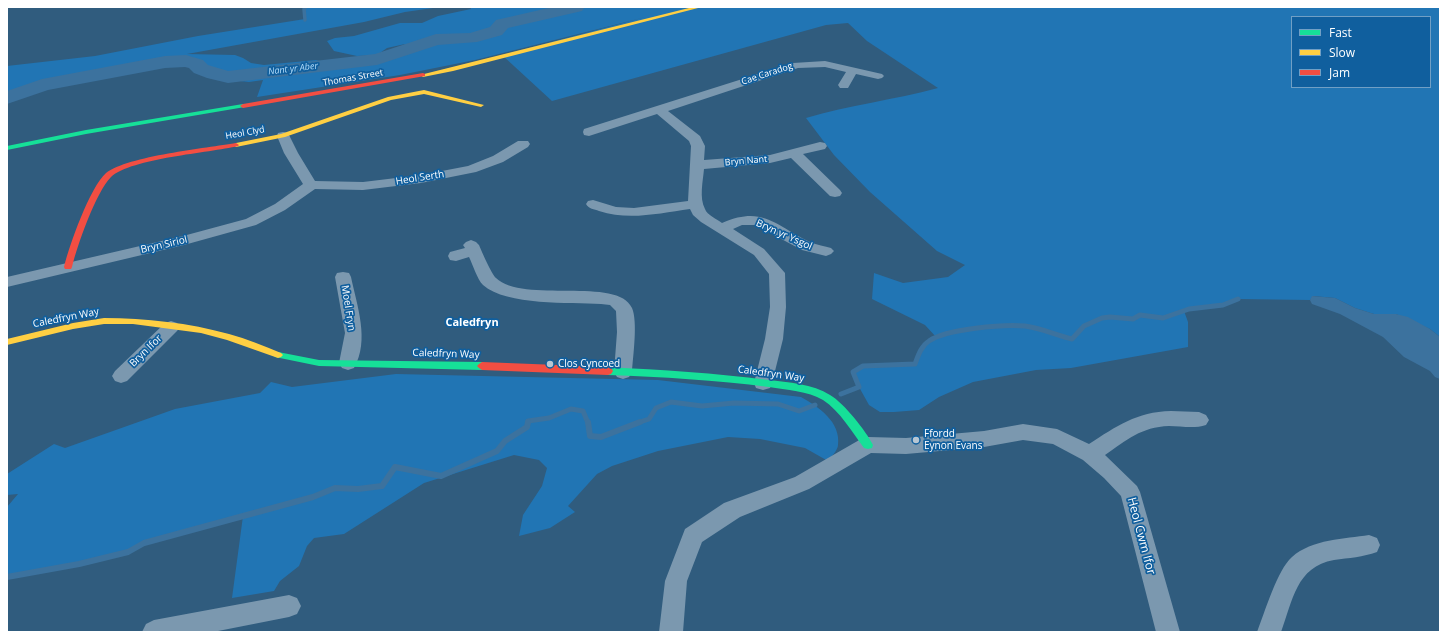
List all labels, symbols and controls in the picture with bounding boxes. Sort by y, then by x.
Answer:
legend [1291,16,1431,88]
text: Fast [1329,24,1352,41]
text: Slow [1329,44,1355,61]
water label: Nant yr Aber [267,61,319,77]
street label: Cae Caradog [740,61,794,87]
text: Jam [1329,64,1350,81]
street label: Thomas Street [322,67,384,89]
street label: Heol Clyd [225,124,265,142]
street label: Bryn Nant [724,154,768,168]
street label: Heol Serth [395,168,445,188]
street label: Bryn yr Ysgol [754,217,814,253]
street label: Bryn Siriol [140,234,188,256]
street label: Moel Fryn [338,284,358,332]
street label: Caledfryn Way [32,306,100,330]
district label: Caledfryn [445,316,499,330]
street label: Bryn Ifor [127,333,165,369]
street label: Caledfryn Way [412,347,480,361]
place label: Clos Cyncoed [558,358,620,370]
marker: Clos Cyncoed [545,359,555,369]
street label: Caledfryn Way [737,363,805,385]
place label: Ffordd Eynon Evans [924,428,982,452]
marker: Ffordd Eynon Evans [911,435,921,445]
street label: Heol Cwm Ifor [1124,496,1158,576]

